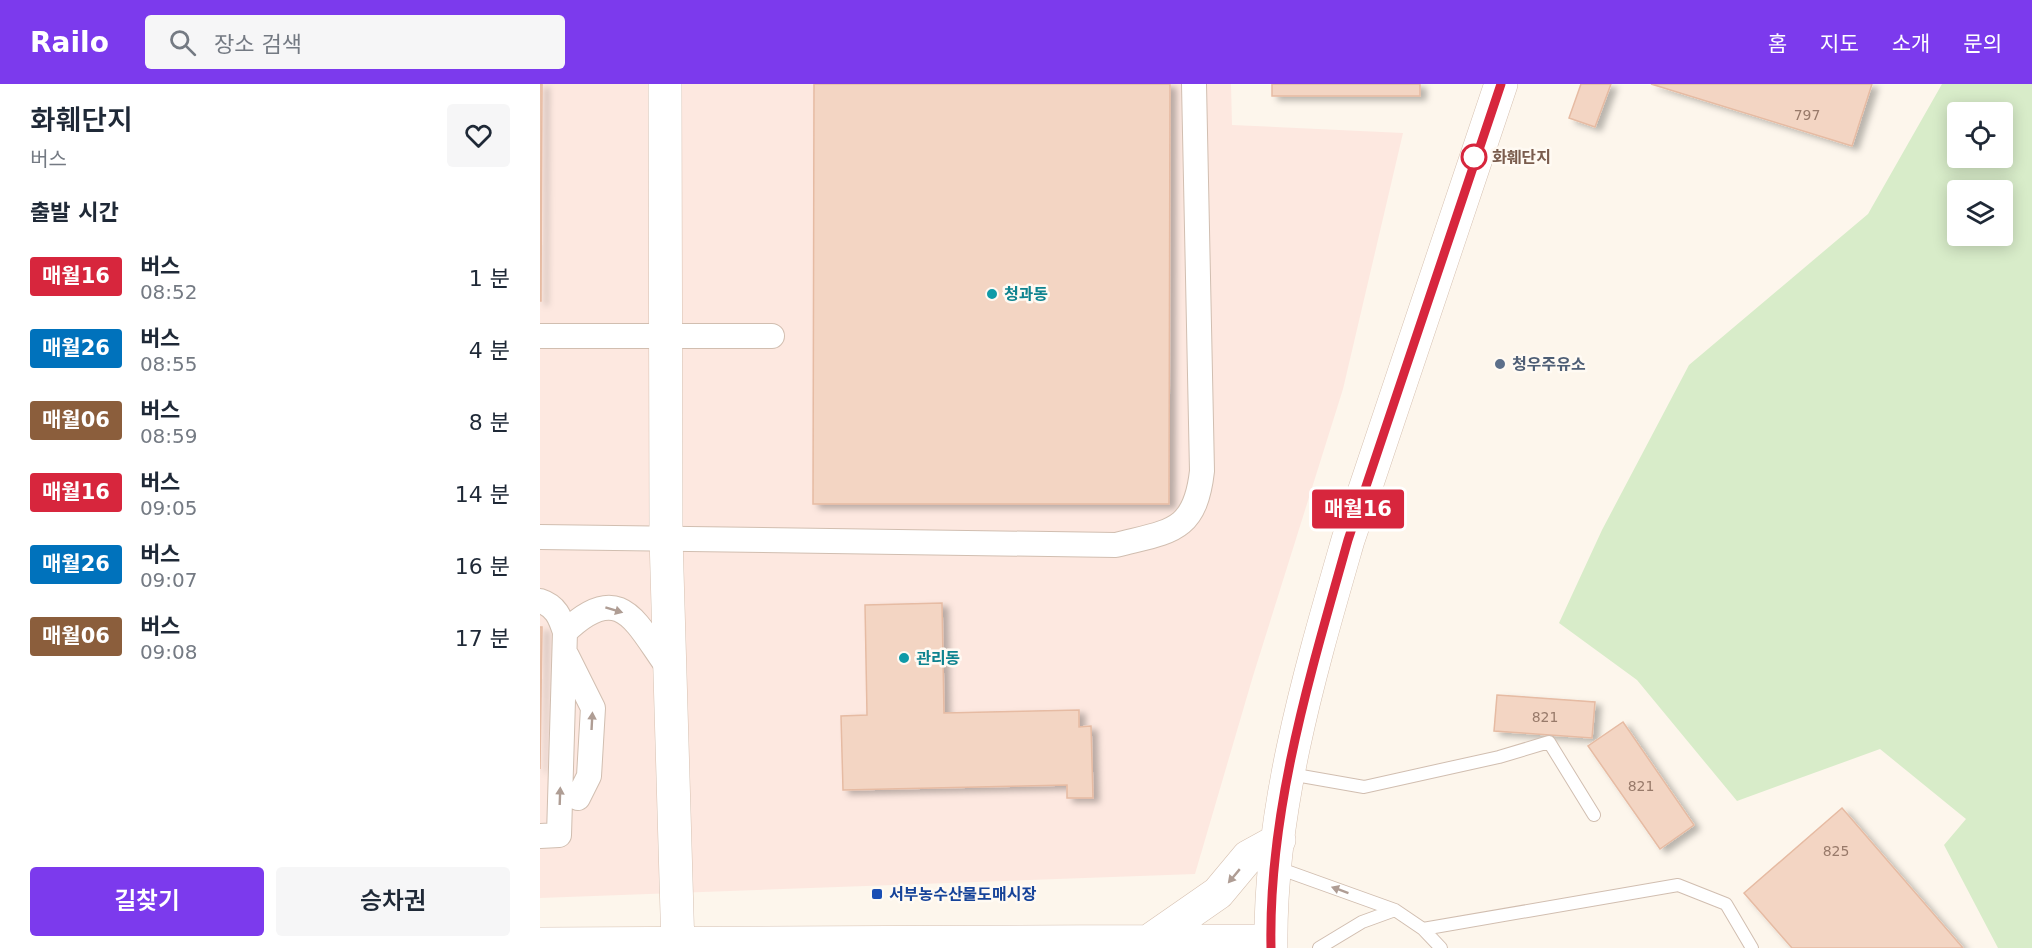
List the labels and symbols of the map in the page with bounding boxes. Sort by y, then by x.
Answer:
house number: 797 [1794,107,1820,123]
marker: 화훼단지 [1461,144,1487,170]
place label: 화훼단지 [1492,148,1551,167]
place label: 청과동 [1004,285,1048,304]
marker: 청과동 [985,287,999,301]
place label: 청우주유소 [1512,355,1586,374]
marker: 청우주유소 [1493,357,1507,371]
line badge: 매월16 [1316,490,1400,528]
one-way arrow [605,606,623,615]
place label: 관리동 [916,649,960,668]
marker: 관리동 [897,651,911,665]
house number: 821 [1532,709,1558,725]
one-way arrow [587,711,597,730]
house number: 821 [1628,778,1654,794]
one-way arrow [556,786,565,805]
house number: 825 [1823,843,1849,859]
one-way arrow [1228,868,1241,883]
place label: 서부농수산물도매시장 [889,885,1036,904]
one-way arrow [1331,885,1349,895]
marker: 서부농수산물도매시장 [870,887,884,901]

